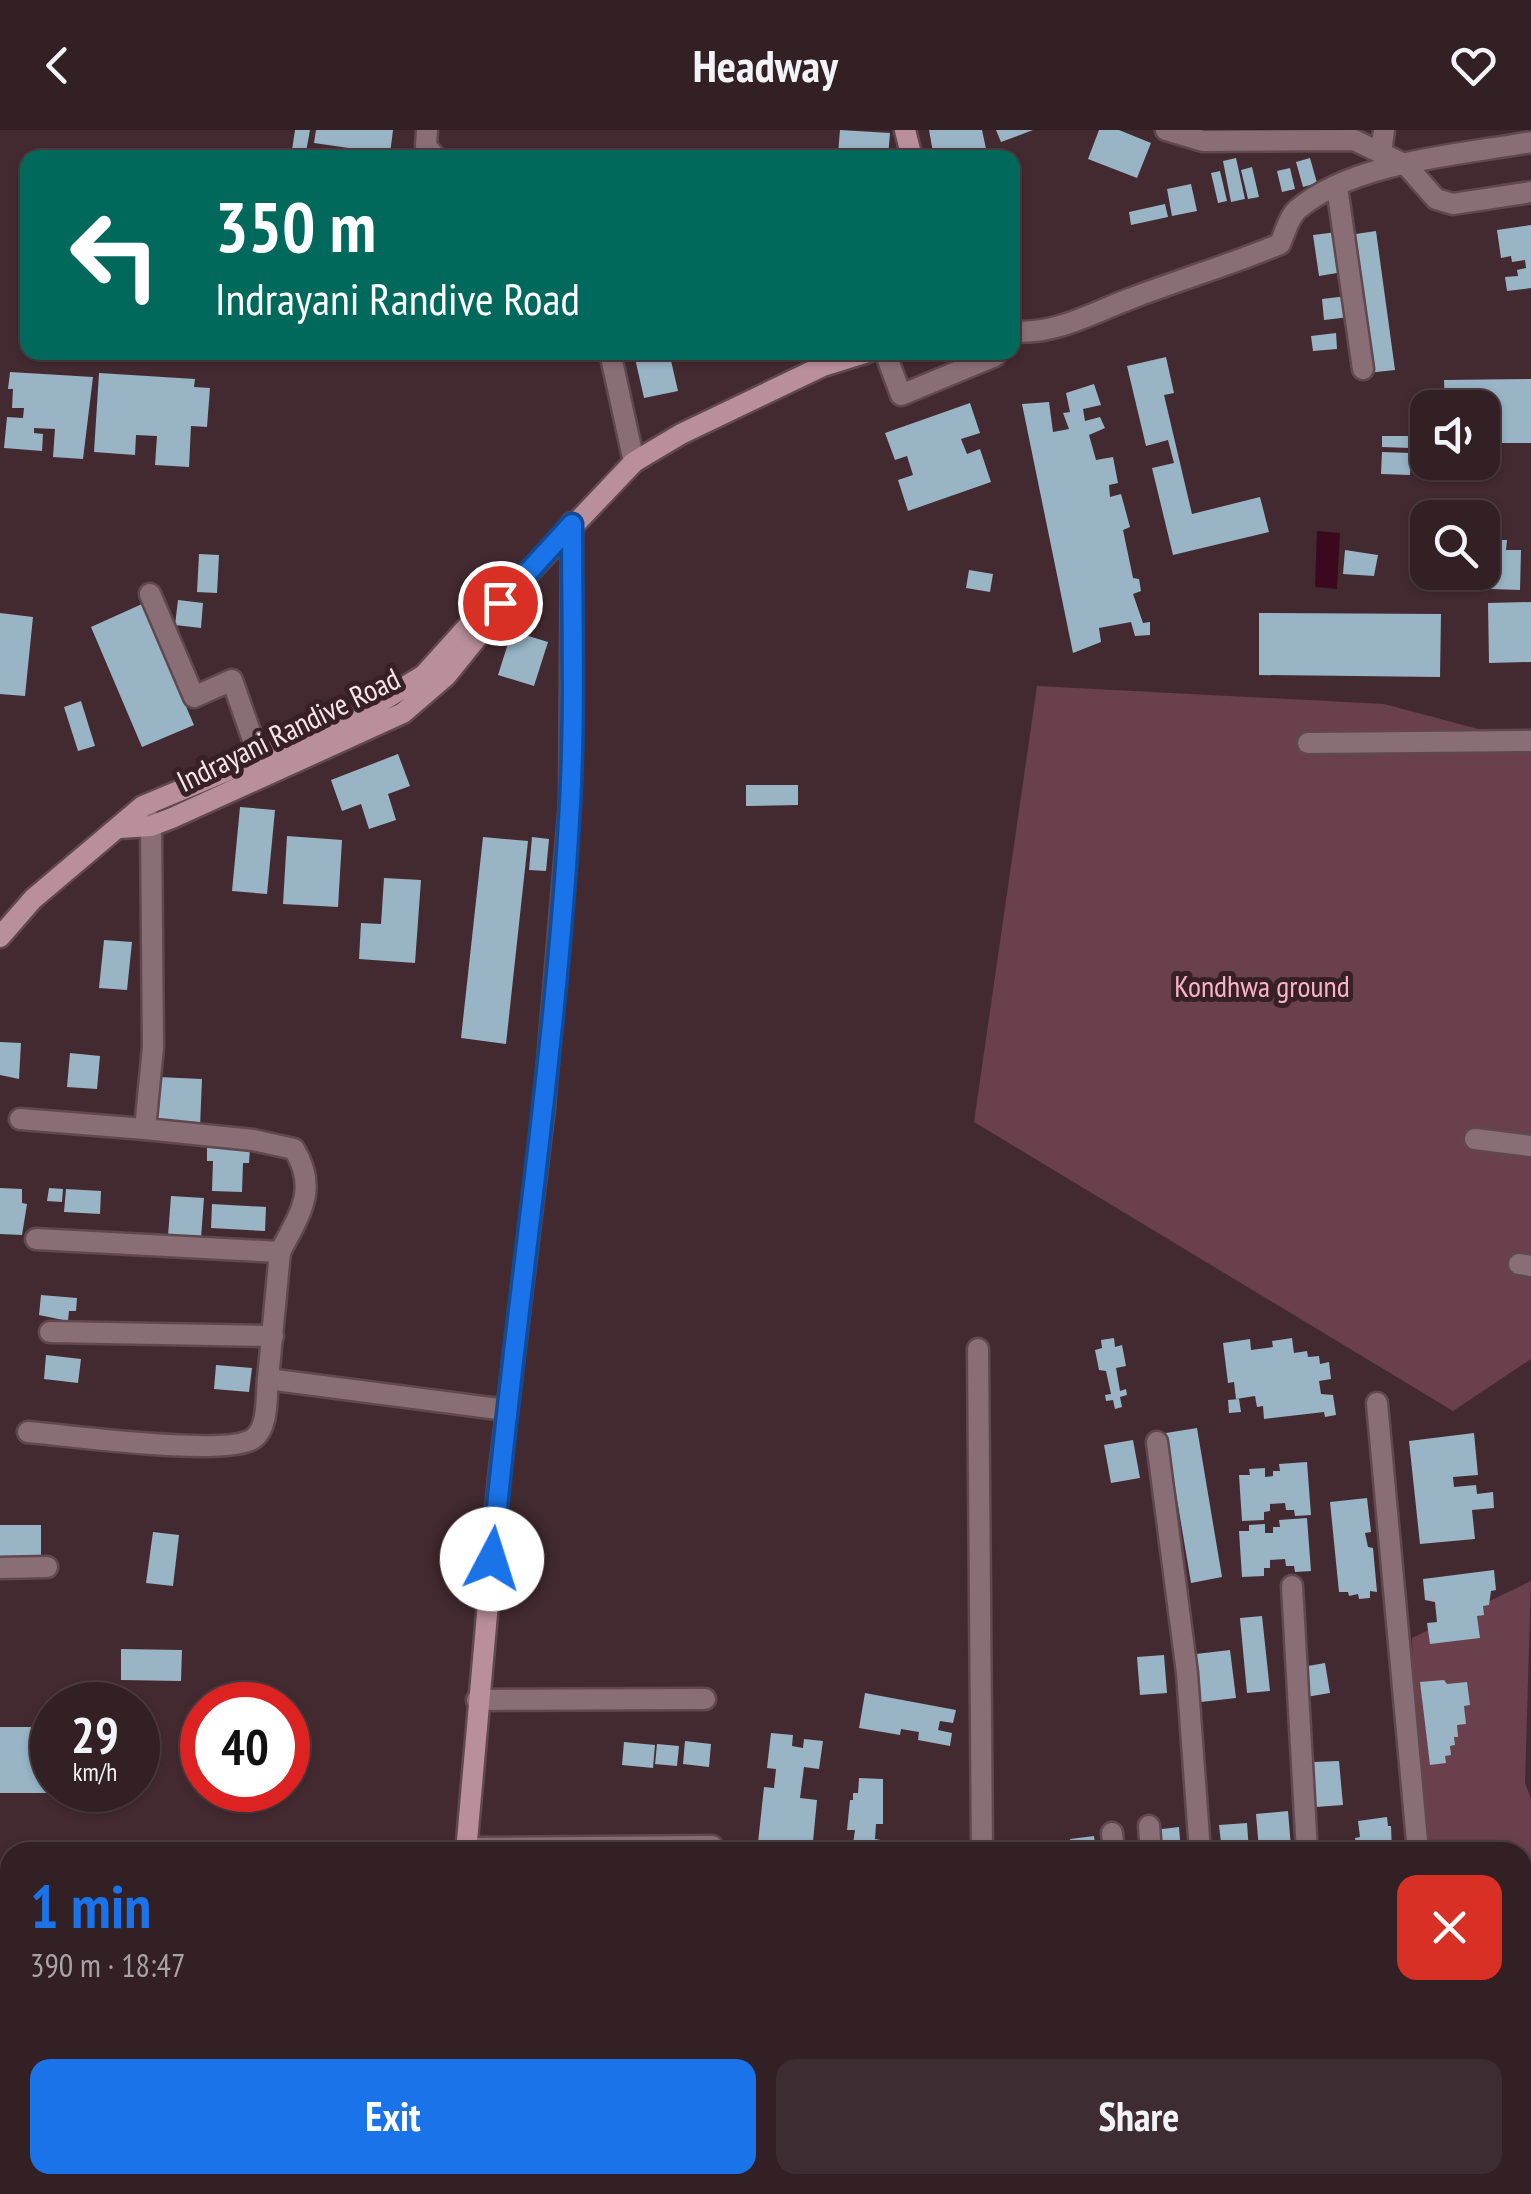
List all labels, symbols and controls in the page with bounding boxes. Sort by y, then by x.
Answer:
text: Headway [693,36,838,94]
icon: back [30,38,85,93]
icon: heart [1446,38,1501,93]
text: 350 m [215,181,376,271]
icon: left [50,190,180,320]
text: Indrayani Randive Road [215,269,580,327]
map controls [1410,390,1500,590]
button: sound [1410,390,1500,480]
button: search [1410,500,1500,590]
pin [458,561,543,646]
icon: arrive [473,576,528,631]
street label: Indrayani Randive Road [170,658,406,800]
park label: Kondhwa ground [1174,966,1350,1005]
position arrow [440,1507,544,1611]
speed limit sign: 40 [180,1682,310,1812]
text: 29 [71,1702,119,1767]
text: km/h [73,1756,117,1788]
text: 1 min [30,1867,151,1945]
button: close [1397,1875,1502,1980]
text: 390 m · 18:47 [30,1944,185,1986]
button: Exit [30,2059,756,2174]
button: Share [776,2059,1502,2174]

